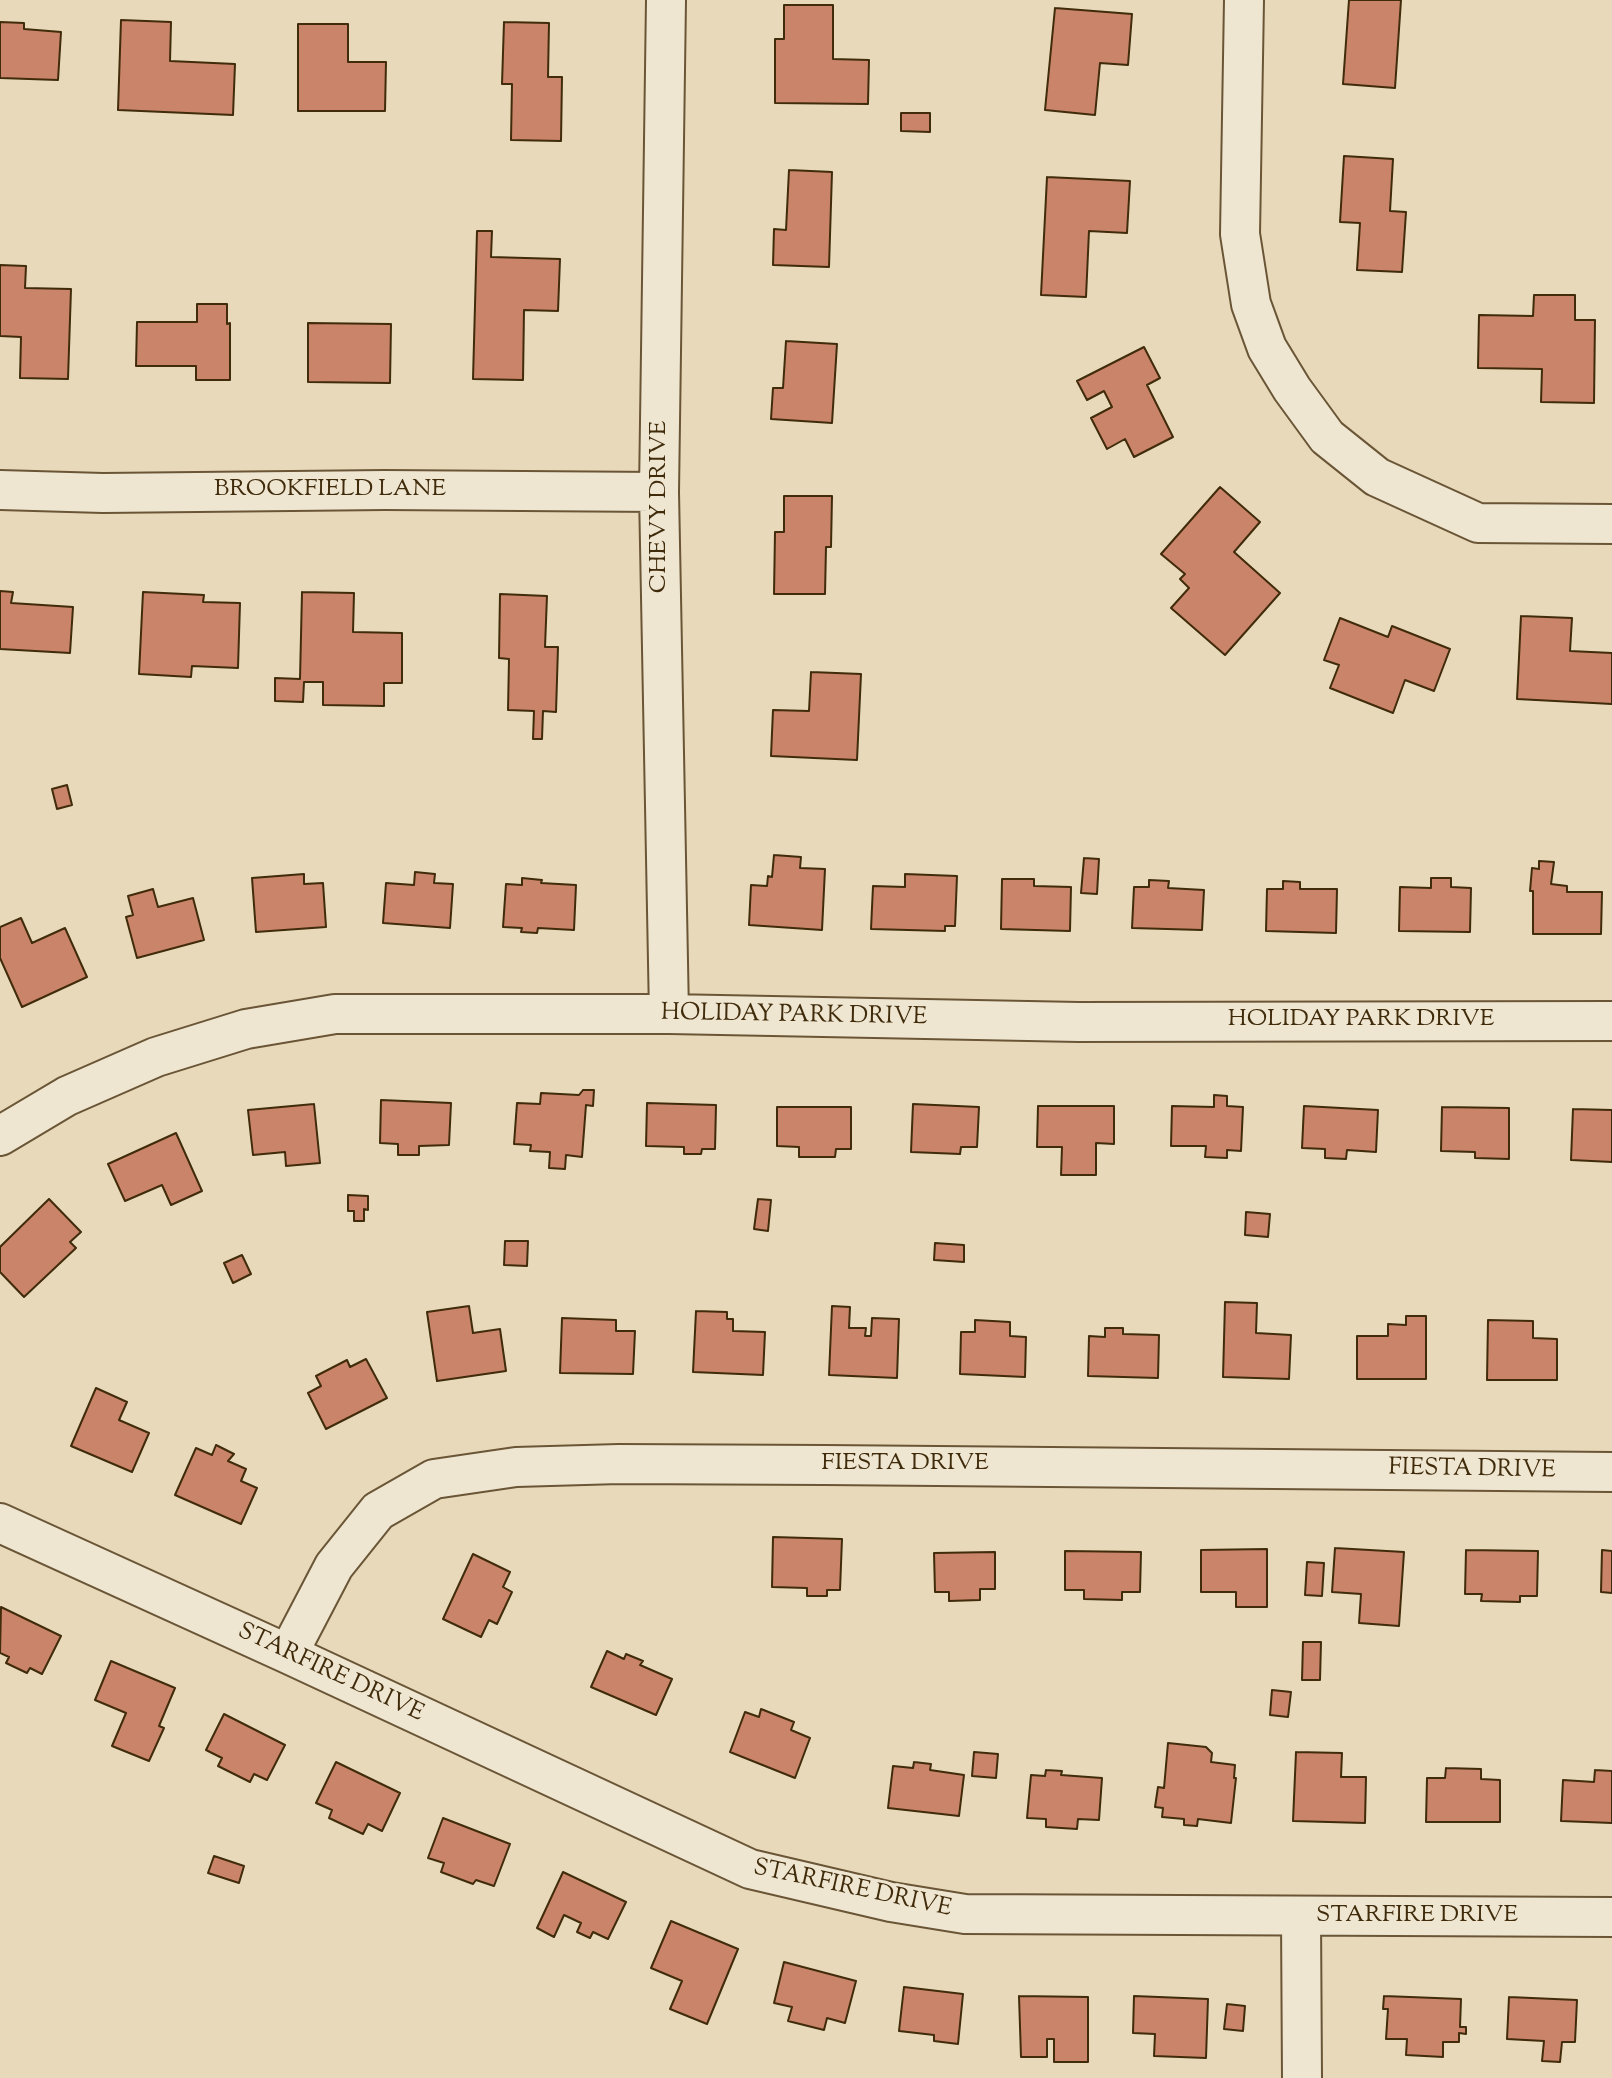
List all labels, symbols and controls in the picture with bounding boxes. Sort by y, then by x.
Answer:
street label: CHEVY DRIVE [647,421,675,593]
street label: BROOKFIELD LANE [214,477,446,505]
street label: HOLIDAY PARK DRIVE [661,1000,927,1034]
street label: HOLIDAY PARK DRIVE [1228,1007,1494,1035]
street label: FIESTA DRIVE [821,1451,989,1479]
street label: FIESTA DRIVE [1388,1455,1556,1487]
street label: STARFIRE DRIVE [232,1618,428,1730]
street label: STARFIRE DRIVE [750,1855,954,1925]
street label: STARFIRE DRIVE [1316,1903,1518,1931]

